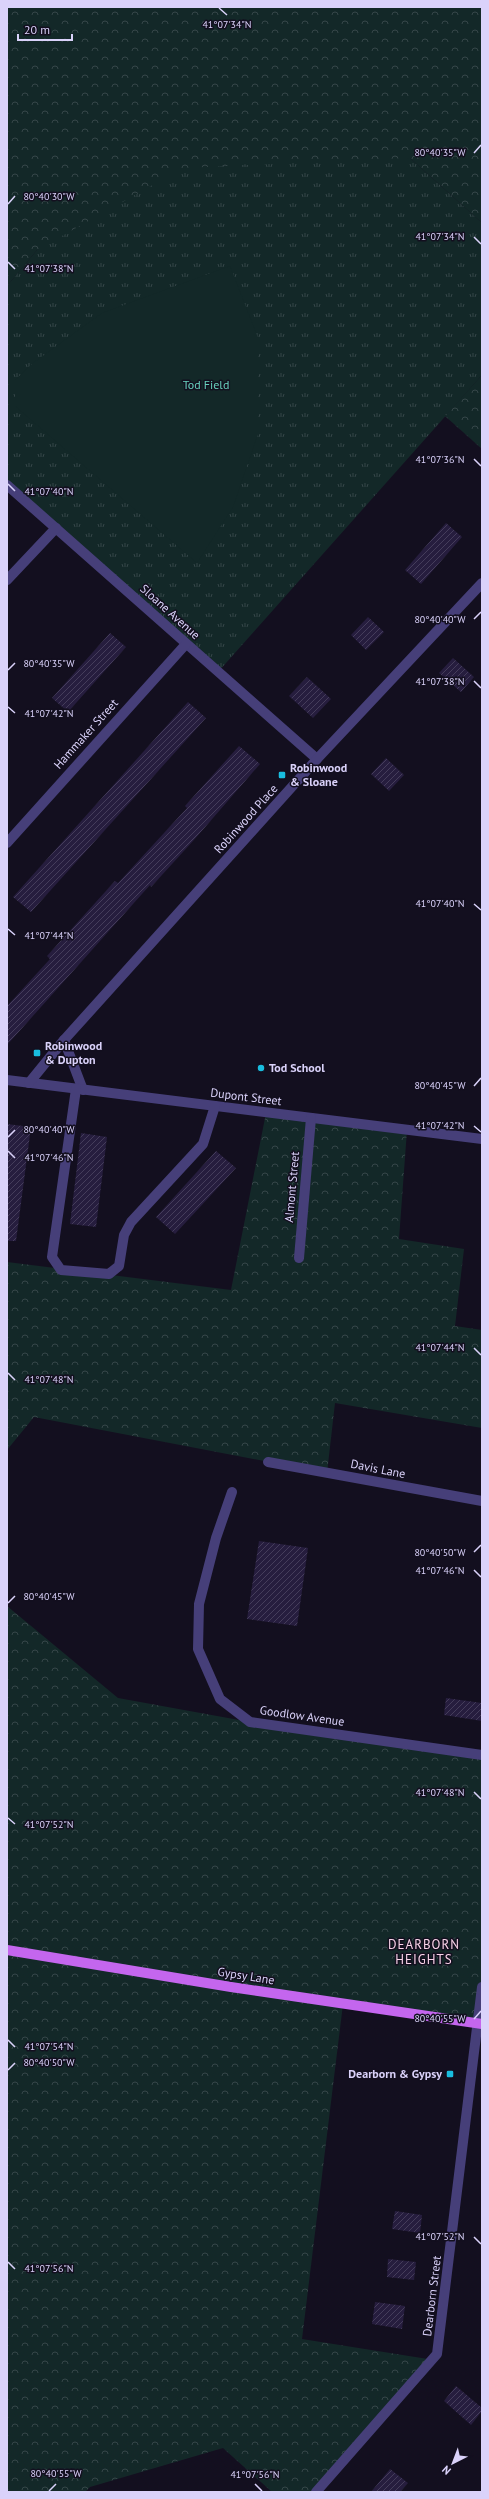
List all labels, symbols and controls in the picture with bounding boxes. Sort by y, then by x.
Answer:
scale bar [18,16,72,42]
text: 41°07'34"N [202,18,252,31]
text: 20 m [24,22,50,37]
text: 80°40'35"W [414,146,466,159]
text: 80°40'30"W [23,190,75,203]
text: 41°07'34"N [415,230,465,243]
text: 41°07'38"N [24,262,74,275]
park label: Tod Field [183,377,229,392]
text: 41°07'36"N [415,453,465,466]
text: 41°07'40"N [24,485,74,498]
street label: Sloane Avenue [137,581,203,642]
text: 80°40'40"W [414,613,466,626]
text: 80°40'35"W [23,657,75,670]
text: 41°07'38"N [415,675,465,688]
street label: Hammaker Street [50,696,121,772]
text: 41°07'42"N [24,707,74,720]
place label: Robinwood & Sloane [290,760,347,789]
marker: Robinwood & Sloane [277,770,287,780]
street label: Robinwood Place [211,781,281,856]
text: 41°07'40"N [415,897,465,910]
text: 41°07'44"N [24,929,74,942]
place label: Robinwood & Dupton [45,1038,102,1067]
marker: Robinwood & Dupton [32,1048,42,1058]
place label: Tod School [269,1060,325,1075]
marker: Tod School [256,1063,266,1073]
text: 80°40'45"W [414,1079,466,1092]
street label: Dupont Street [210,1085,283,1108]
text: 41°07'42"N [415,1119,465,1132]
text: 80°40'40"W [23,1123,75,1136]
text: 41°07'46"N [24,1151,74,1164]
street label: Almont Street [281,1151,302,1223]
text: 41°07'44"N [415,1341,465,1354]
text: 41°07'48"N [24,1373,74,1386]
street label: Davis Lane [349,1456,407,1481]
text: 80°40'50"W [414,1546,466,1559]
text: 41°07'46"N [415,1564,465,1577]
text: 80°40'45"W [23,1590,75,1603]
street label: Goodlow Avenue [259,1702,345,1729]
text: 41°07'48"N [415,1786,465,1799]
text: 41°07'52"N [24,1818,74,1831]
district label: DEARBORN HEIGHTS [388,1936,460,1968]
street label: Gypsy Lane [217,1964,276,1987]
text: 80°40'55"W [414,2012,466,2025]
text: 41°07'54"N [24,2040,74,2053]
text: 80°40'50"W [23,2056,75,2069]
place label: Dearborn & Gypsy [348,2066,442,2081]
marker: Dearborn & Gypsy [445,2069,455,2079]
text: 41°07'52"N [415,2230,465,2243]
street label: Dearborn Street [419,2255,444,2337]
text: 41°07'56"N [24,2262,74,2275]
north arrow [433,2443,473,2483]
text: N [439,2463,454,2478]
text: 80°40'55"W [30,2467,82,2480]
text: 41°07'56"N [230,2468,280,2481]

